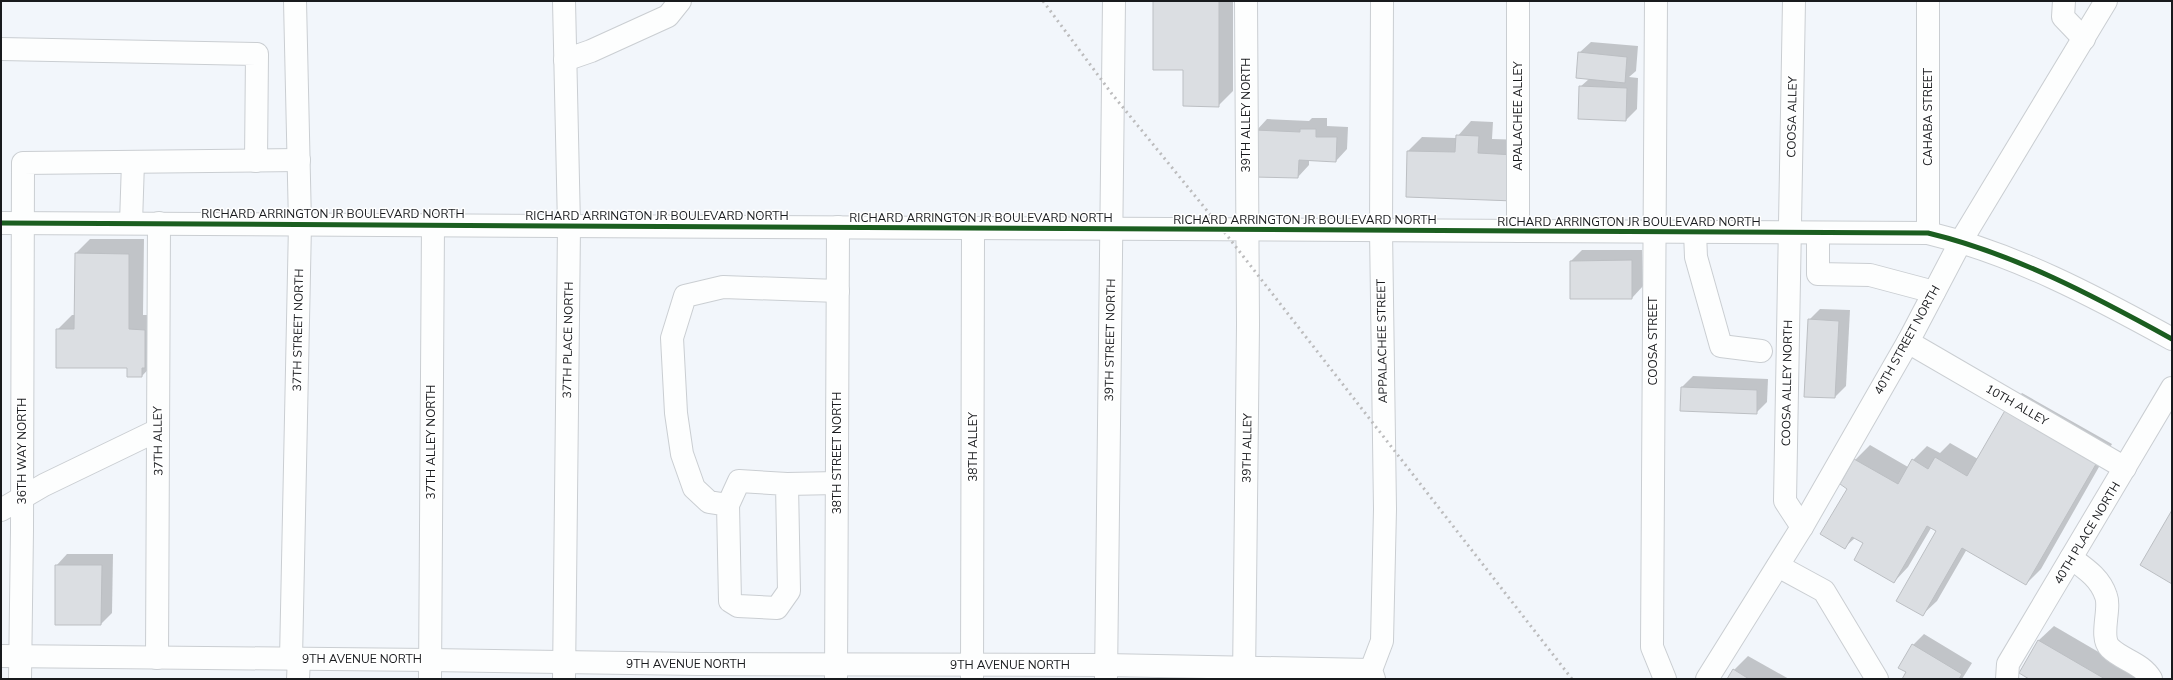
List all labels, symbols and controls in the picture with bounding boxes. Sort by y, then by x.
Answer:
street label: 39TH ALLEY NORTH [1238,57,1254,173]
street label: APALACHEE ALLEY [1510,61,1526,171]
street label: CAHABA STREET [1920,67,1936,166]
street label: COOSA ALLEY [1783,75,1801,158]
street label: RICHARD ARRINGTON JR BOULEVARD NORTH [201,206,465,222]
street label: RICHARD ARRINGTON JR BOULEVARD NORTH [525,208,789,224]
street label: RICHARD ARRINGTON JR BOULEVARD NORTH [849,210,1113,226]
street label: RICHARD ARRINGTON JR BOULEVARD NORTH [1173,212,1437,228]
street label: RICHARD ARRINGTON JR BOULEVARD NORTH [1497,214,1761,230]
street label: 37TH STREET NORTH [289,269,307,391]
street label: APPALACHEE STREET [1373,278,1391,403]
street label: 39TH STREET NORTH [1101,279,1119,401]
street label: 37TH PLACE NORTH [559,282,577,398]
street label: 40TH STREET NORTH [1870,282,1944,398]
street label: COOSA STREET [1645,296,1661,385]
street label: COOSA ALLEY NORTH [1778,320,1796,446]
street label: 10TH ALLEY [1983,381,2052,430]
street label: 37TH ALLEY NORTH [423,384,439,500]
street label: 38TH STREET NORTH [829,392,845,514]
street label: 36TH WAY NORTH [14,398,30,504]
street label: 37TH ALLEY [149,405,167,476]
street label: 38TH ALLEY [965,411,981,482]
street label: 39TH ALLEY [1238,412,1256,483]
street label: 40TH PLACE NORTH [2050,479,2124,587]
street label: 9TH AVENUE NORTH [302,651,422,667]
street label: 9TH AVENUE NORTH [626,656,746,672]
street label: 9TH AVENUE NORTH [950,657,1070,673]

